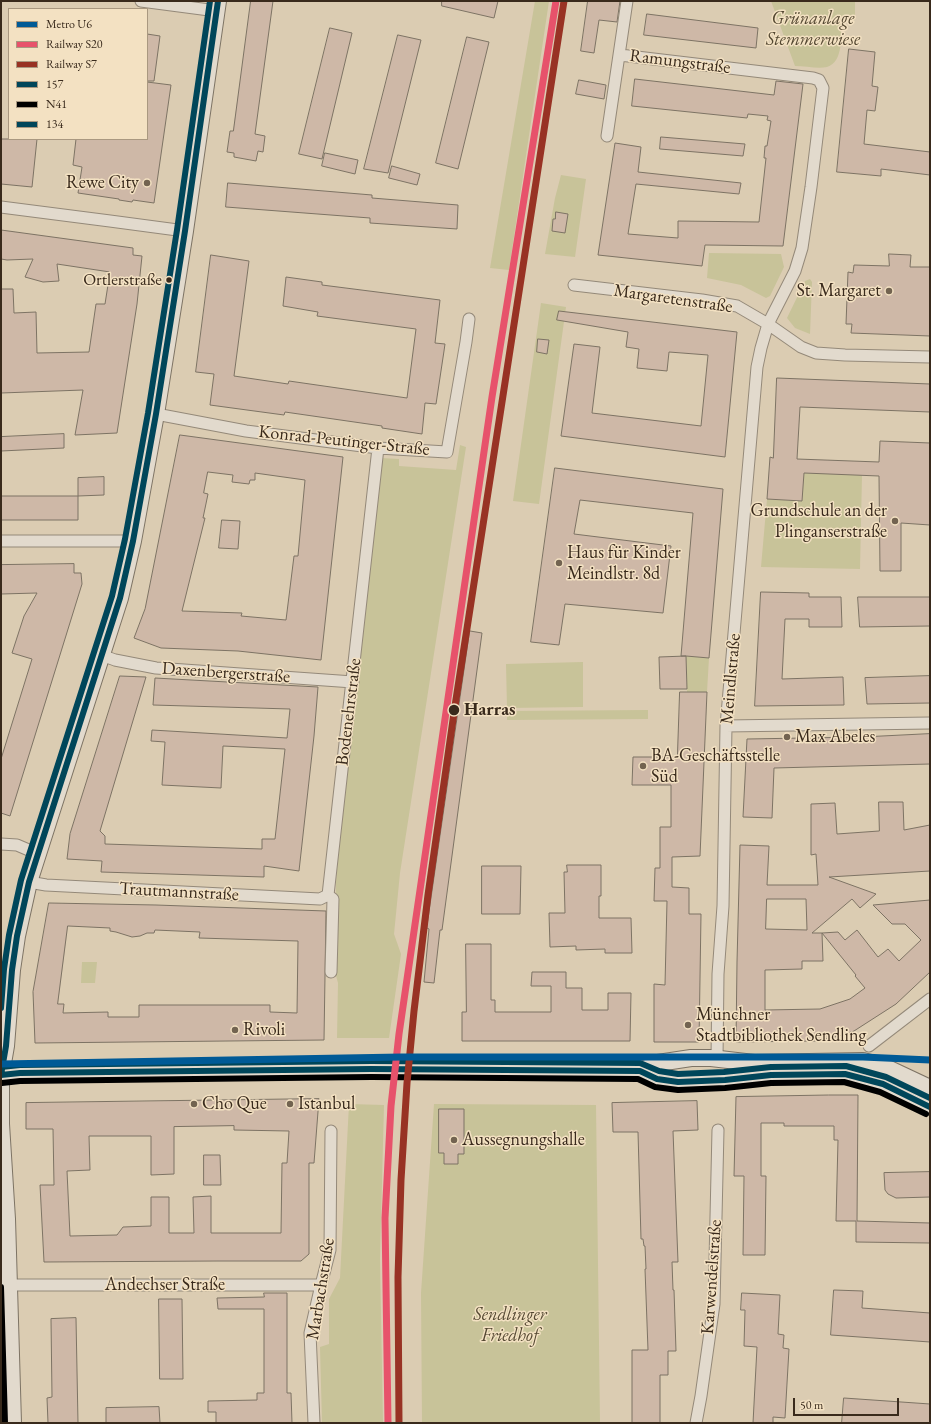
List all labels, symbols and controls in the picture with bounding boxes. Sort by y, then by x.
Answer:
legend [8,8,148,140]
park label: Grünanlage Stemmerwiese [766,8,860,50]
text: Metro U6 [46,16,92,32]
text: Railway S20 [46,36,103,52]
street label: Ramungstraße [628,45,732,79]
text: Railway S7 [46,56,97,72]
text: 157 [46,76,63,92]
text: N41 [46,96,67,112]
text: 134 [46,116,63,132]
place label: Rewe City [66,172,139,194]
marker: Rewe City [142,178,152,188]
place label: Ortlerstraße [83,270,162,290]
marker: Ortlerstraße [164,275,174,285]
street label: Margaretenstraße [612,280,734,318]
place label: St. Margaret [796,280,881,302]
marker: St. Margaret [884,286,894,296]
street label: Konrad-Peutinger-Straße [257,421,431,461]
place label: Grundschule an der Plinganserstraße [751,500,887,542]
marker: Grundschule an der Plinganserstraße [890,516,900,526]
place label: Haus für Kinder Meindlstr. 8d [567,542,681,584]
marker: Haus für Kinder Meindlstr. 8d [554,558,564,568]
street label: Meindlstraße [716,633,746,725]
street label: Bodenehrstraße [332,657,366,767]
street label: Daxenbergerstraße [161,658,291,688]
place label: Harras [464,699,516,721]
marker: Harras [447,703,461,717]
place label: Max Abeles [795,726,875,748]
marker: Max Abeles [782,732,792,742]
place label: BA-Geschäftsstelle Süd [651,745,780,788]
marker: BA-Geschäftsstelle Süd [638,761,648,771]
street label: Trautmannstraße [119,878,239,906]
place label: Münchner Stadtbibliothek Sendling [696,1004,866,1046]
place label: Rivoli [243,1019,285,1041]
marker: Münchner Stadtbibliothek Sendling [683,1020,693,1030]
marker: Rivoli [230,1025,240,1035]
place label: Cho Que [202,1093,267,1115]
place label: Istanbul [298,1093,355,1115]
marker: Cho Que [189,1099,199,1109]
marker: Istanbul [285,1099,295,1109]
place label: Aussegnungshalle [462,1129,585,1151]
marker: Aussegnungshalle [449,1135,459,1145]
street label: Karwendelstraße [697,1219,727,1335]
street label: Marbachstraße [302,1237,340,1341]
street label: Andechser Straße [105,1274,225,1296]
park label: Sendlinger Friedhof [473,1304,547,1346]
scale bar [795,1390,901,1416]
text: 50 m [800,1397,823,1413]

